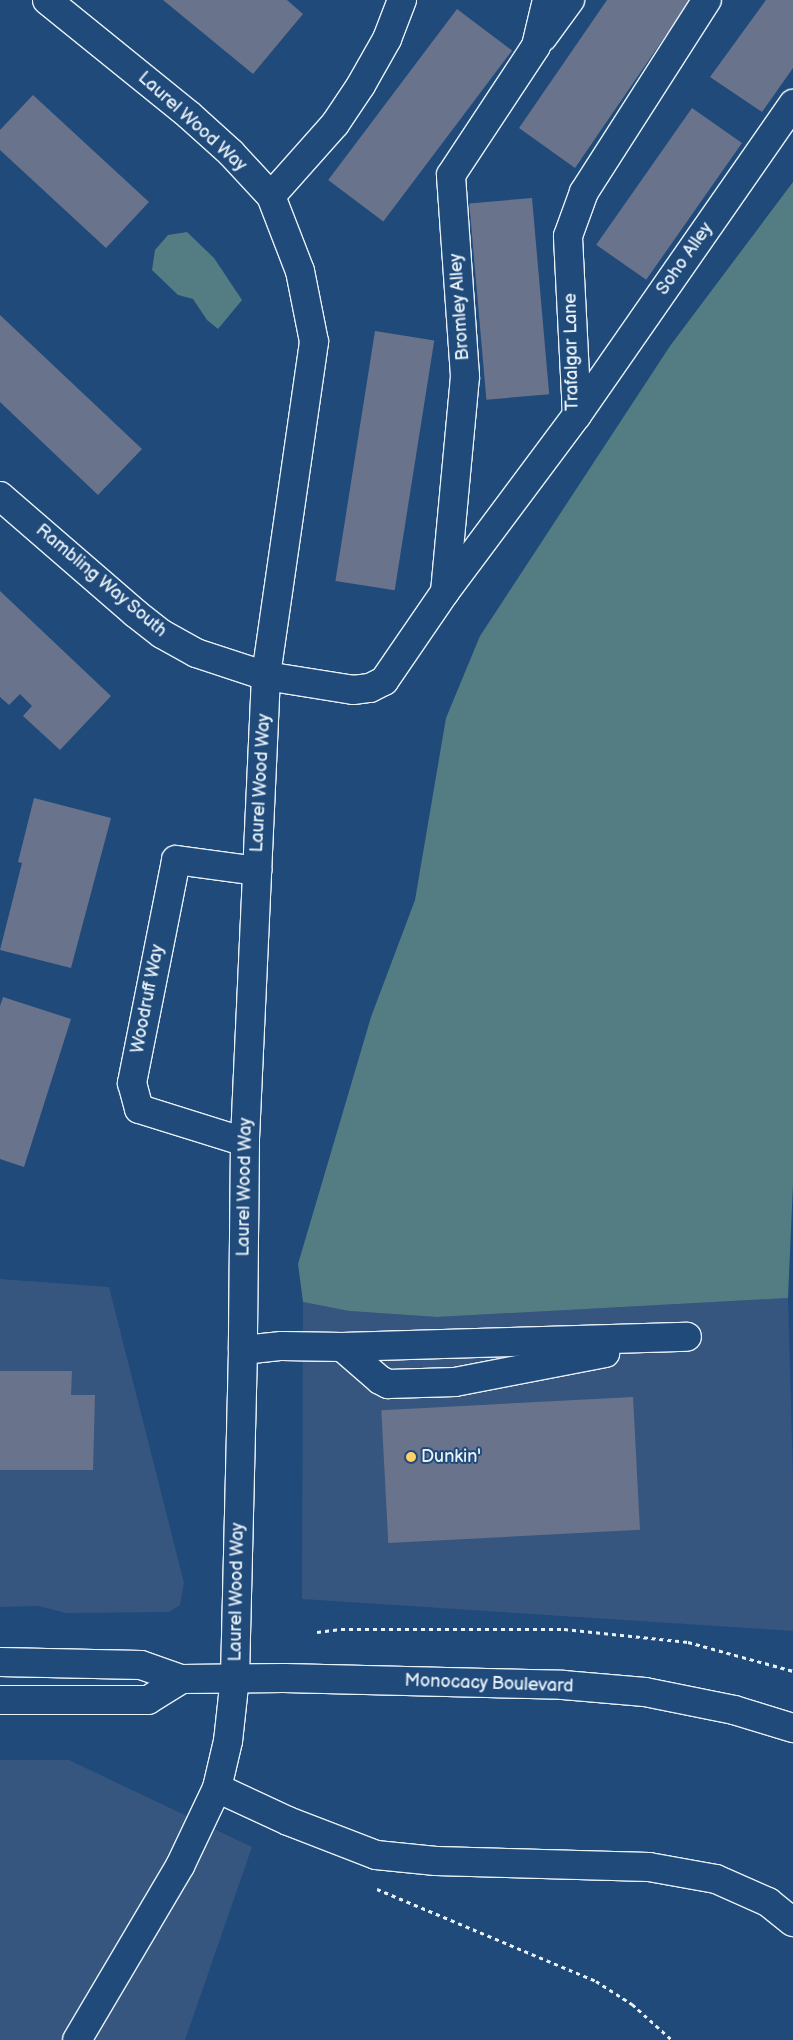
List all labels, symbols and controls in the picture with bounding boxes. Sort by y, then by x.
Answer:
street label: Laurel Wood Way [133,67,251,177]
street label: Soho Alley [652,219,718,299]
street label: Bromley Alley [445,252,475,362]
street label: Trafalgar Lane [560,293,584,411]
street label: Rambling Way South [30,519,172,643]
street label: Laurel Wood Way [247,712,275,854]
street label: Woodruff Way [127,942,169,1056]
street label: Laurel Wood Way [233,1117,257,1257]
place label: Dunkin' [421,1446,481,1468]
marker: Dunkin' [405,1451,417,1463]
street label: Laurel Wood Way [225,1522,249,1662]
street label: Monocacy Boulevard [404,1670,574,1698]

